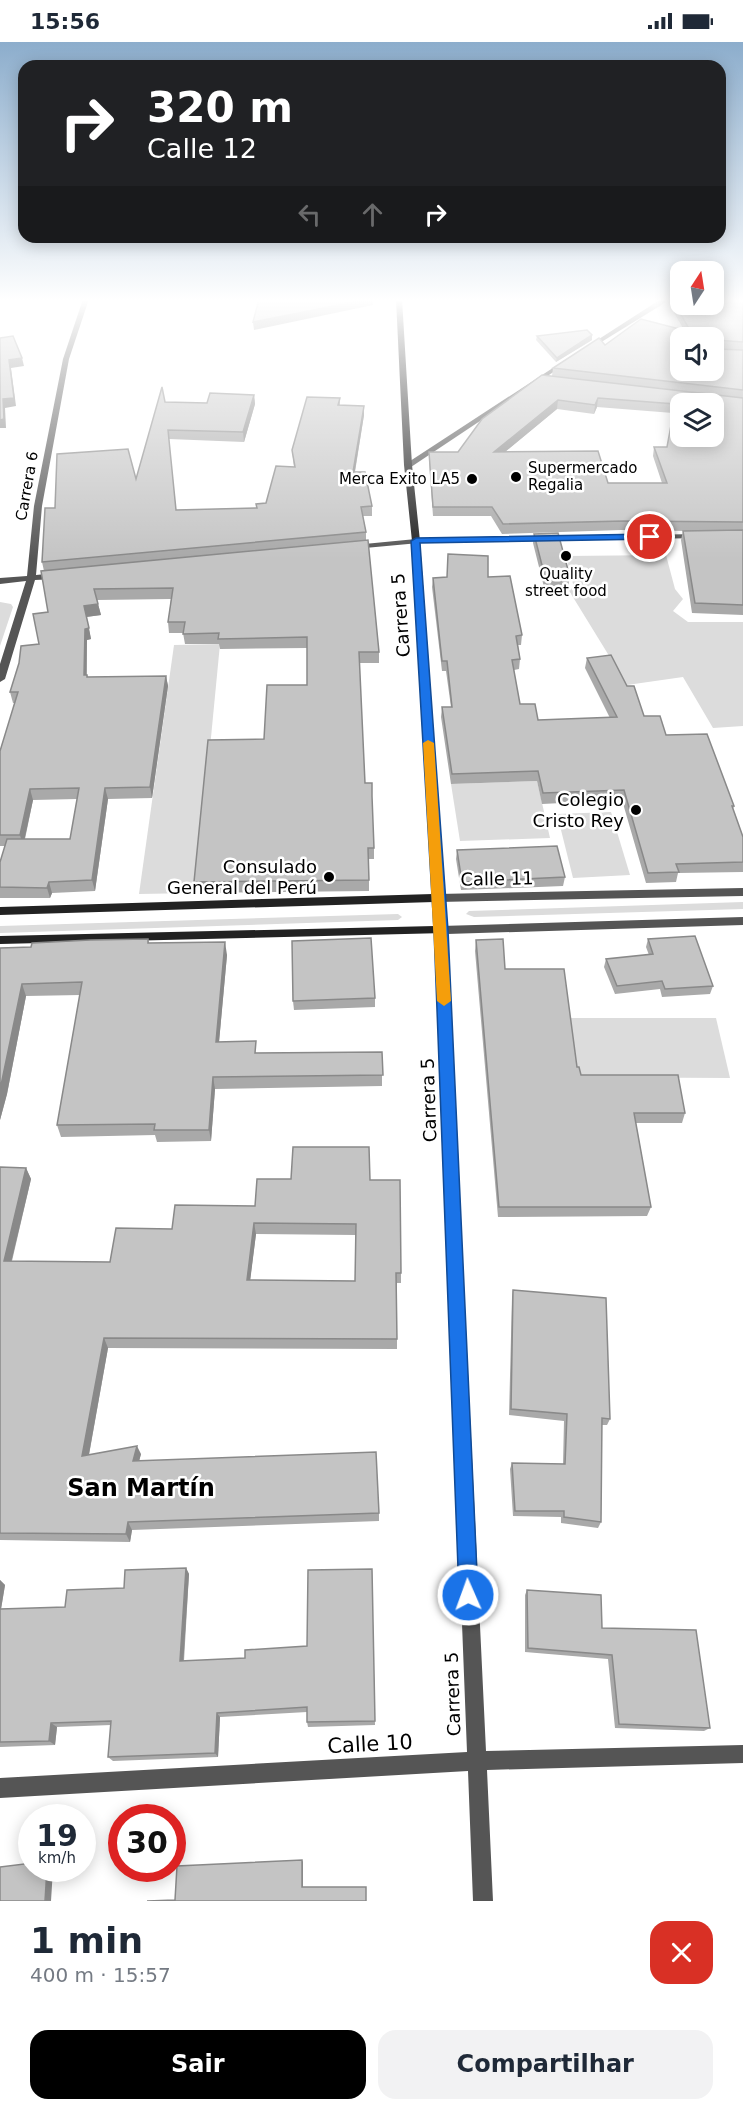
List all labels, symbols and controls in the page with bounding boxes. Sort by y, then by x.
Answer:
text: 15:56 [30,9,100,34]
text: 320 m [147,83,293,132]
icon: right [48,84,126,162]
text: Calle 12 [147,133,257,164]
icon: left [293,198,326,231]
icon: ahead [356,198,389,231]
icon: right [419,198,452,231]
north arrow [670,261,724,315]
map controls [670,261,724,447]
button: sound [670,327,724,381]
button: layers [670,393,724,447]
street label: Carrera 6 [12,450,42,522]
place label: Supermercado Regalia [528,459,638,494]
place label: Merca Exito LA5 [339,470,460,488]
marker: Supermercado Regalia [509,470,523,484]
marker: Merca Exito LA5 [465,472,479,486]
pin [624,511,675,562]
icon: arrive [633,520,666,553]
marker: Quality street food [559,549,573,563]
place label: Quality street food [525,565,607,600]
street label: Carrera 5 [387,572,414,658]
place label: Colegio Cristo Rey [532,789,624,831]
marker: Colegio Cristo Rey [629,803,643,817]
place label: Consulado General del Perú [167,856,317,898]
street label: Calle 11 [460,867,534,890]
marker: Consulado General del Perú [322,870,336,884]
street label: Carrera 5 [417,1057,440,1143]
district label: San Martín [67,1474,215,1502]
position arrow [436,1563,500,1627]
street label: Carrera 5 [441,1651,464,1737]
street label: Calle 10 [327,1730,413,1758]
speed limit sign: 30 [108,1804,186,1882]
text: 19 [36,1818,78,1853]
text: km/h [38,1849,76,1867]
text: 1 min [30,1920,143,1961]
button: close [650,1921,713,1984]
text: 400 m · 15:57 [30,1963,171,1987]
button: Sair [30,2030,366,2099]
button: Compartilhar [378,2030,713,2099]

